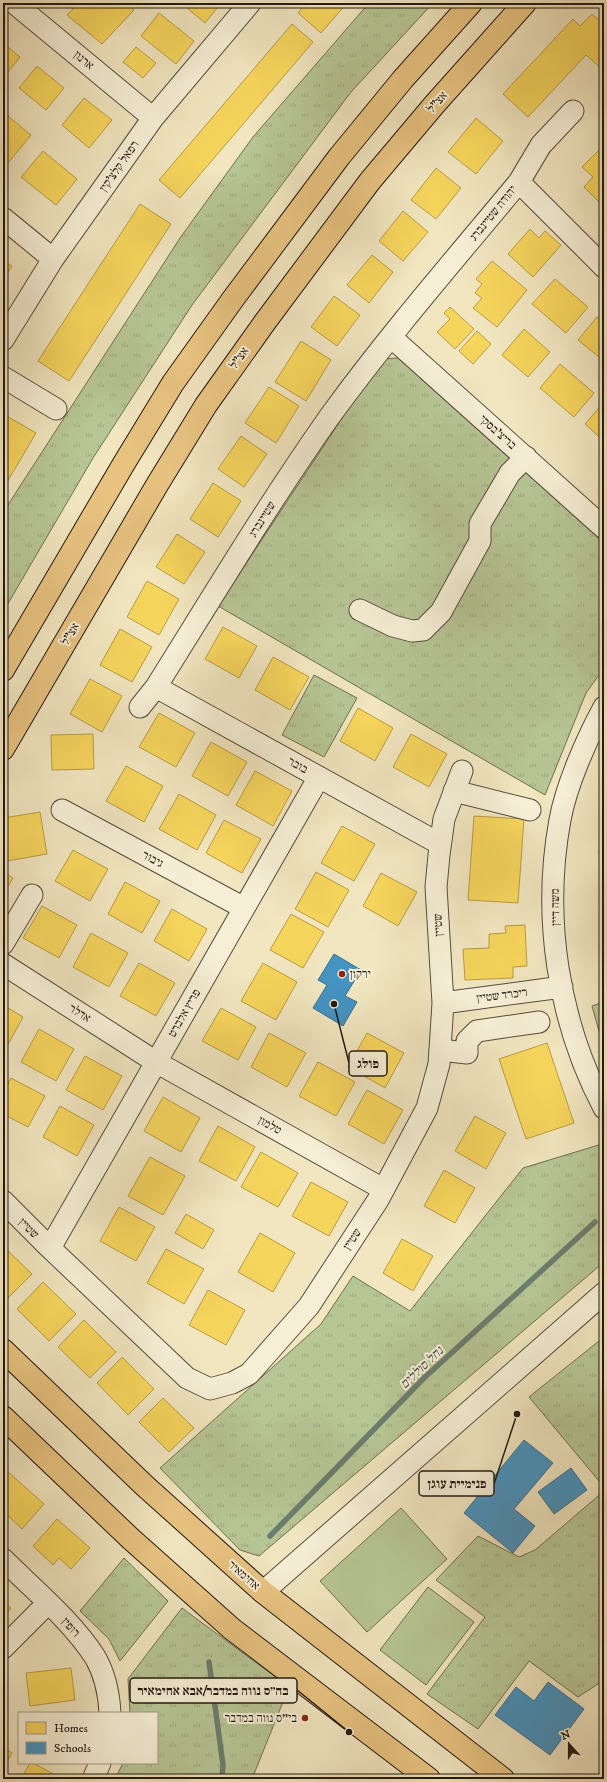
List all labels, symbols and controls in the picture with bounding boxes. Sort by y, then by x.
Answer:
street label: ארנון [70,48,97,73]
street label: אצ"ל [424,88,451,116]
street label: רפאל קלצ'קין [96,138,143,195]
street label: יהודה שטיינברג [466,183,520,244]
street label: אצ"ל [226,344,252,372]
street label: בריצ'בסקי [476,412,519,453]
street label: שטיינברג [246,498,279,540]
street label: אצ"ל [58,620,83,648]
street label: בובר [285,754,311,777]
street label: גיבור [139,848,166,871]
street label: משה דיין [548,888,563,926]
street label: שטיין [430,913,447,937]
place label: ירקון [350,967,371,982]
marker: ירקון [337,969,347,979]
street label: ריכרד שטיין [476,985,529,1006]
street label: פריץ אלברט [165,987,204,1040]
street label: אדלר [66,1001,93,1026]
callout: פולג [349,1051,387,1076]
text: פולג [357,1056,379,1072]
street label: טלמון [255,1113,284,1138]
street label: שטיין [15,1215,42,1242]
street label: שטיין [340,1226,365,1253]
water label: נחל סוללים [397,1342,448,1392]
callout: פנימיית עוגן [419,1471,494,1496]
text: פנימיית עוגן [428,1476,486,1492]
street label: אחימאיר [225,1557,263,1593]
street label: רופין [58,1614,83,1640]
callout: בה״ס נווה במדבר/אבא אחימאיר [130,1678,297,1703]
text: בה״ס נווה במדבר/אבא אחימאיר [137,1683,289,1699]
place label: בי"ס נווה במדבר [225,1711,297,1726]
legend [18,1712,158,1764]
marker: בי"ס נווה במדבר [300,1713,310,1723]
text: Homes [54,1721,88,1736]
north arrow [549,1724,589,1764]
text: N [559,1727,572,1744]
text: Schools [54,1741,91,1756]

